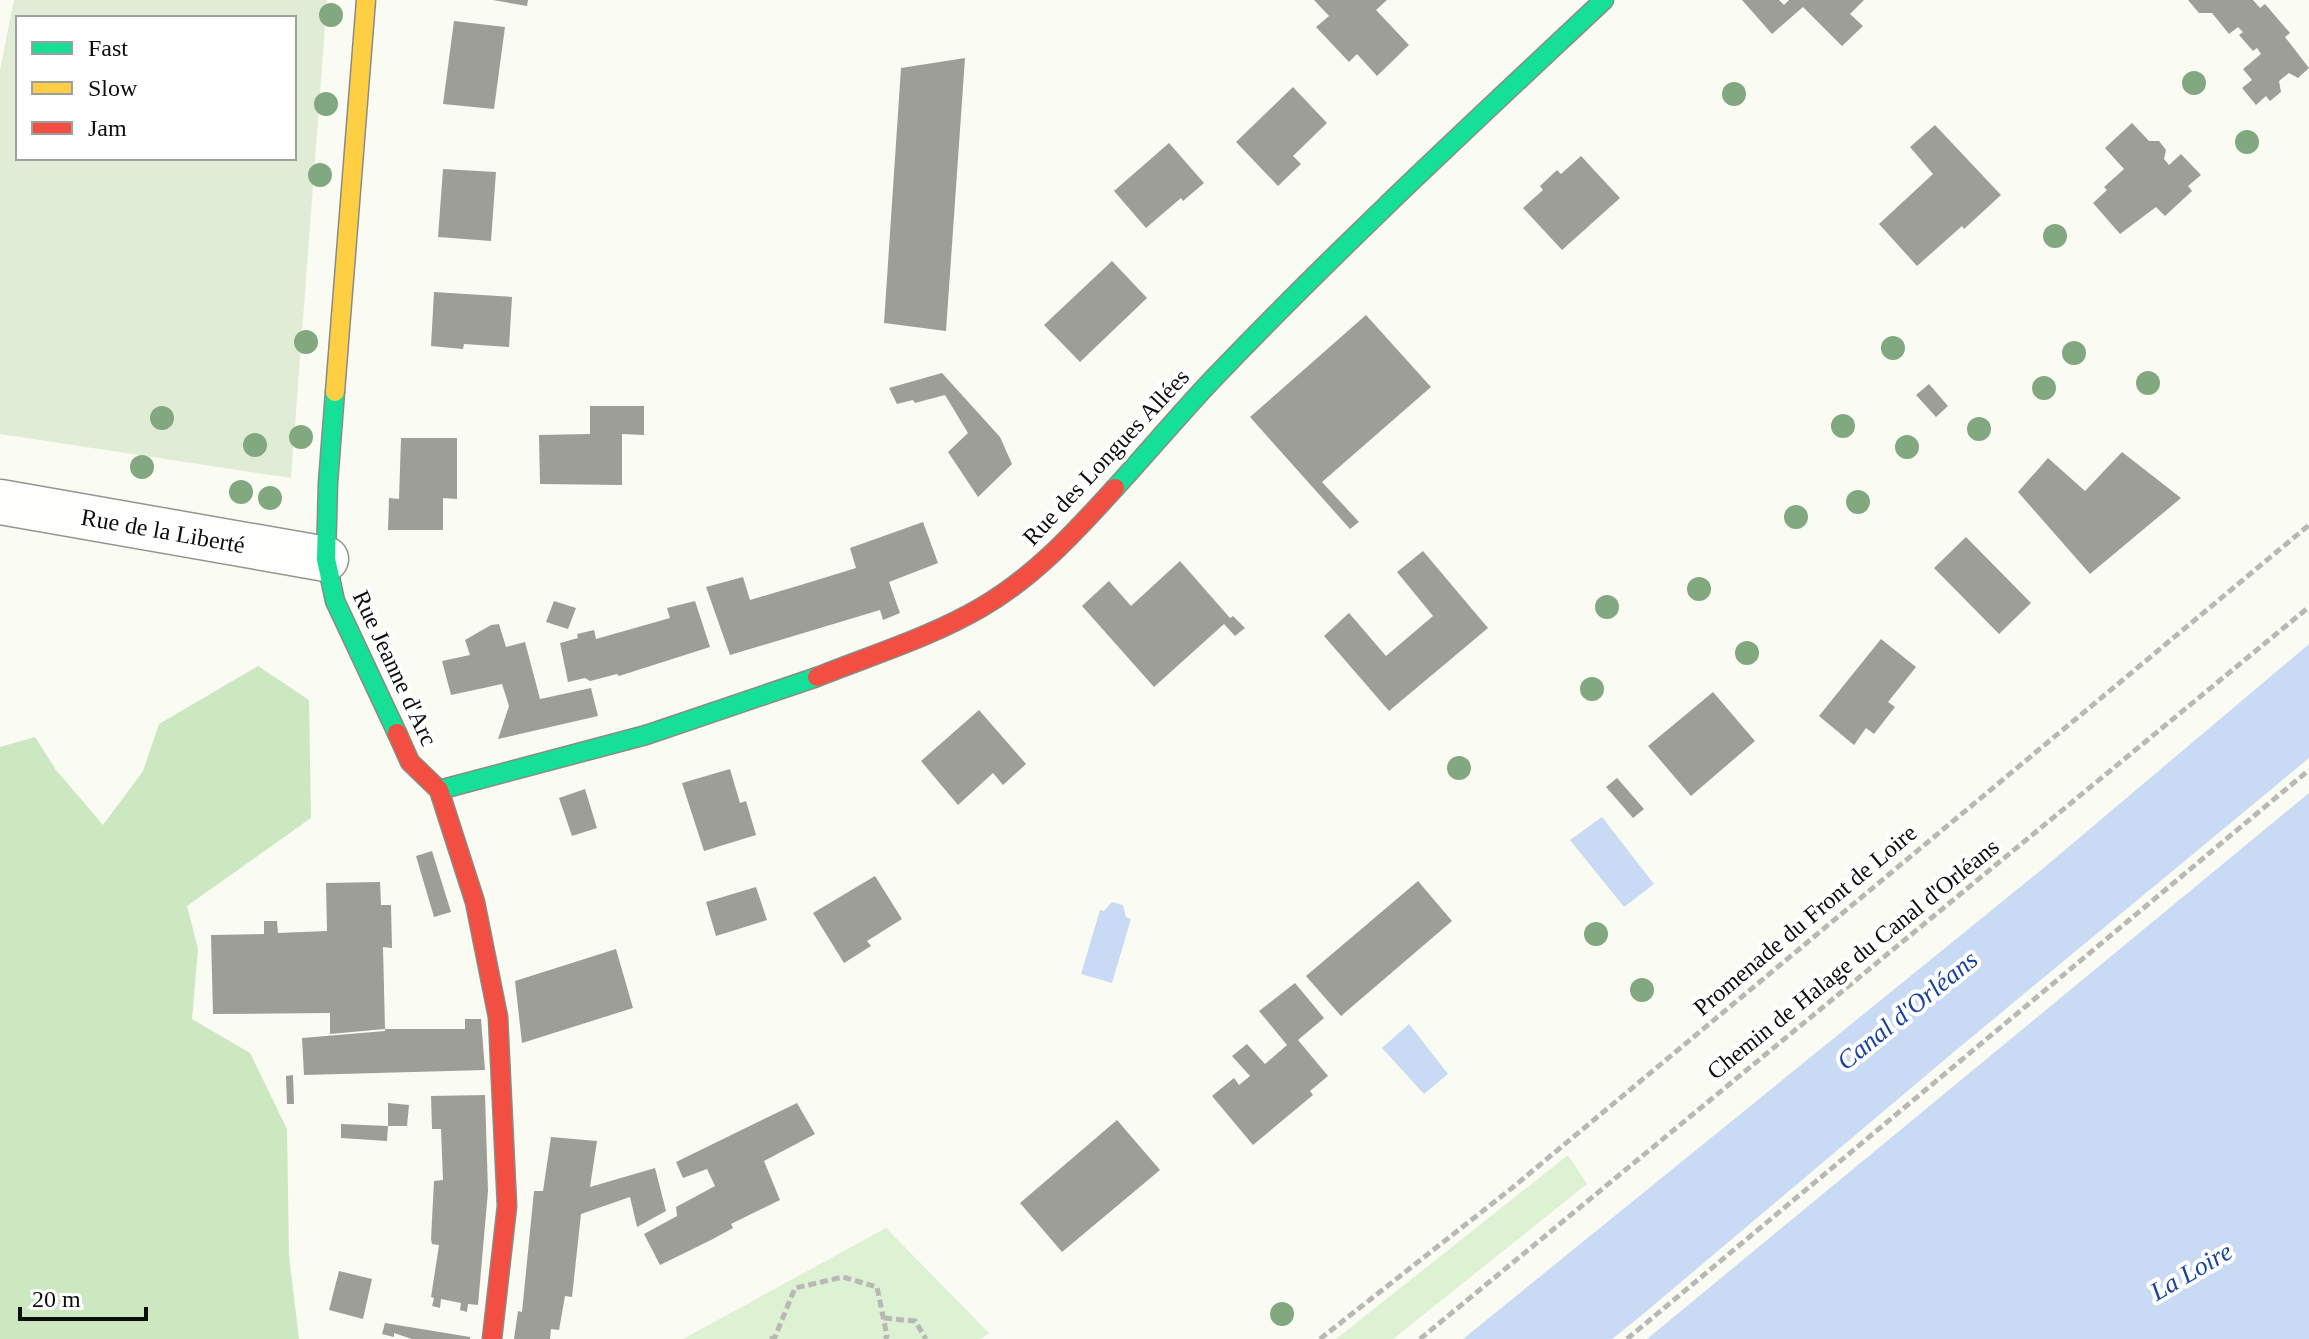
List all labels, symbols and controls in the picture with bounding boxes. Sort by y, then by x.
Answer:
legend [16,16,296,160]
text: Fast [88,35,128,61]
text: Slow [88,75,138,101]
text: Jam [88,115,127,141]
street label: Rue des Longues Allées [1018,364,1194,550]
street label: Rue de la Liberté [79,504,247,558]
street label: Rue Jeanne d'Arc [348,586,442,750]
street label: Promenade du Front de Loire [1688,819,1922,1021]
street label: Chemin de Halage du Canal d'Orléans [1701,832,2005,1086]
water label: Canal d'Orléans [1830,944,1984,1076]
water label: La Loire [2144,1237,2237,1307]
scale bar [20,1271,146,1321]
text: 20 m [32,1286,81,1312]

